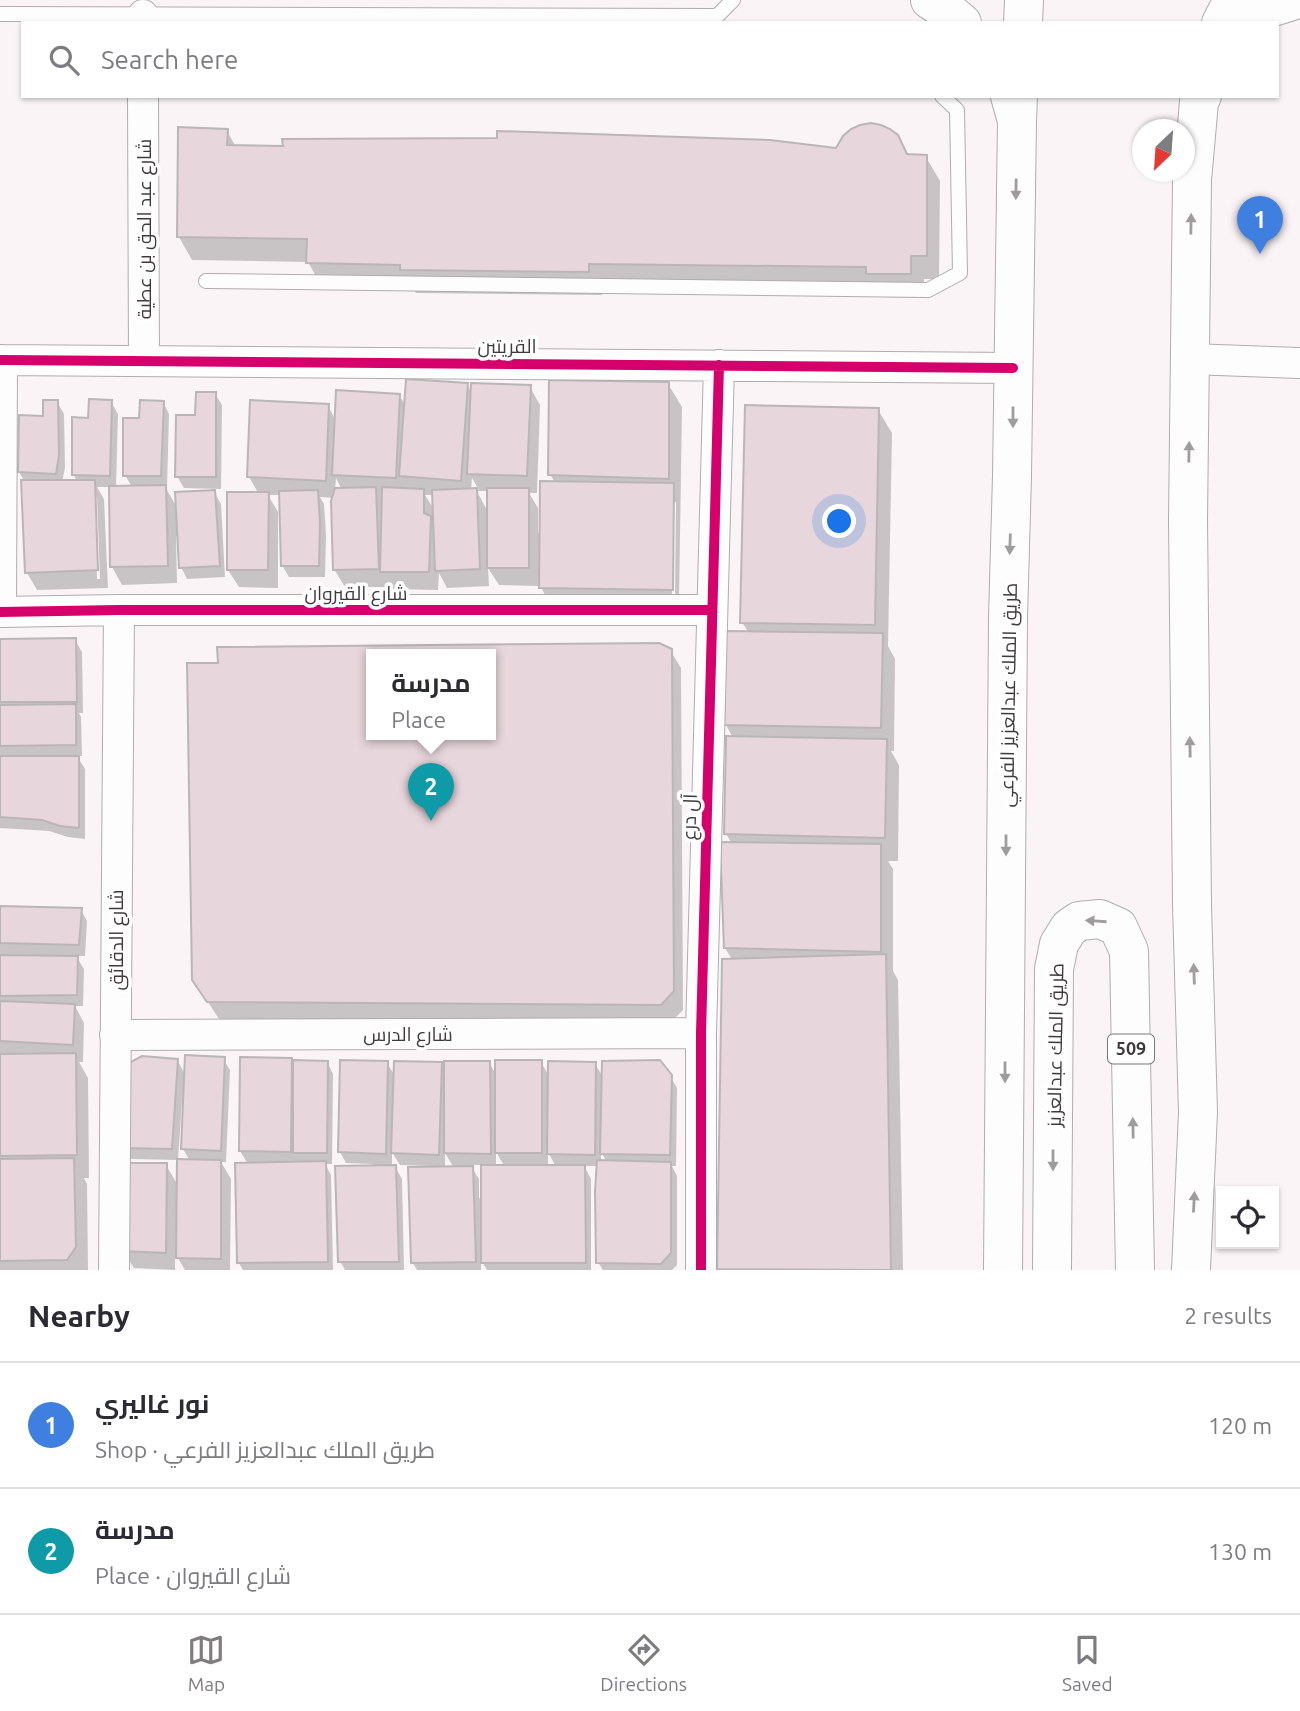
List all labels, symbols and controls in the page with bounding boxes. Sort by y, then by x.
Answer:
search box [21,21,1279,98]
icon: search [45,41,83,79]
text: Search here [101,45,238,74]
north arrow [1132,119,1195,182]
street label: شارع عبد الحق بن عطية [133,139,158,319]
one-way arrow [1010,178,1021,200]
pin: 1 [1237,196,1283,254]
one-way arrow [1186,213,1197,235]
street label: القريتين [477,335,537,358]
one-way arrow [1007,406,1019,428]
one-way arrow [1183,440,1194,462]
your location [822,504,856,538]
one-way arrow [1005,533,1016,555]
street label: شارع القيروان [304,582,408,607]
street label: طريق الملك عبدالعزيز الفرعي [995,583,1025,808]
popup [366,649,496,740]
text: مدرسة [391,668,471,697]
text: Place [391,707,446,732]
one-way arrow [1184,736,1196,758]
pin: 2 [408,763,454,821]
street label: آل درع [677,793,704,841]
one-way arrow [1000,834,1012,856]
street label: شارع الدقائق [105,890,130,990]
one-way arrow [1085,916,1107,927]
street label: طريق الملك عبدالعزيز [1043,963,1069,1128]
one-way arrow [1188,963,1199,985]
street label: شارع الدرس [363,1023,453,1048]
road number: 509 [1108,1034,1154,1064]
one-way arrow [999,1062,1011,1084]
one-way arrow [1127,1117,1138,1139]
one-way arrow [1047,1149,1059,1171]
map controls [1216,1186,1279,1249]
button: locate [1216,1186,1279,1249]
one-way arrow [1188,1191,1199,1213]
text: Nearby [28,1299,130,1333]
text: 2 results [1184,1303,1272,1328]
text: نور غاليري [95,1389,209,1418]
text: 1 [45,1413,57,1438]
text: 120 m [1208,1413,1272,1438]
text: Shop · طريق الملك عبدالعزيز الفرعي [95,1437,435,1462]
text: مدرسة [95,1515,175,1544]
text: 2 [45,1539,57,1564]
text: 130 m [1208,1539,1272,1564]
text: Place · شارع القيروان [95,1563,291,1588]
tab: Map [187,1631,225,1695]
tab: Directions [600,1631,687,1695]
tab: Saved [1062,1631,1113,1695]

